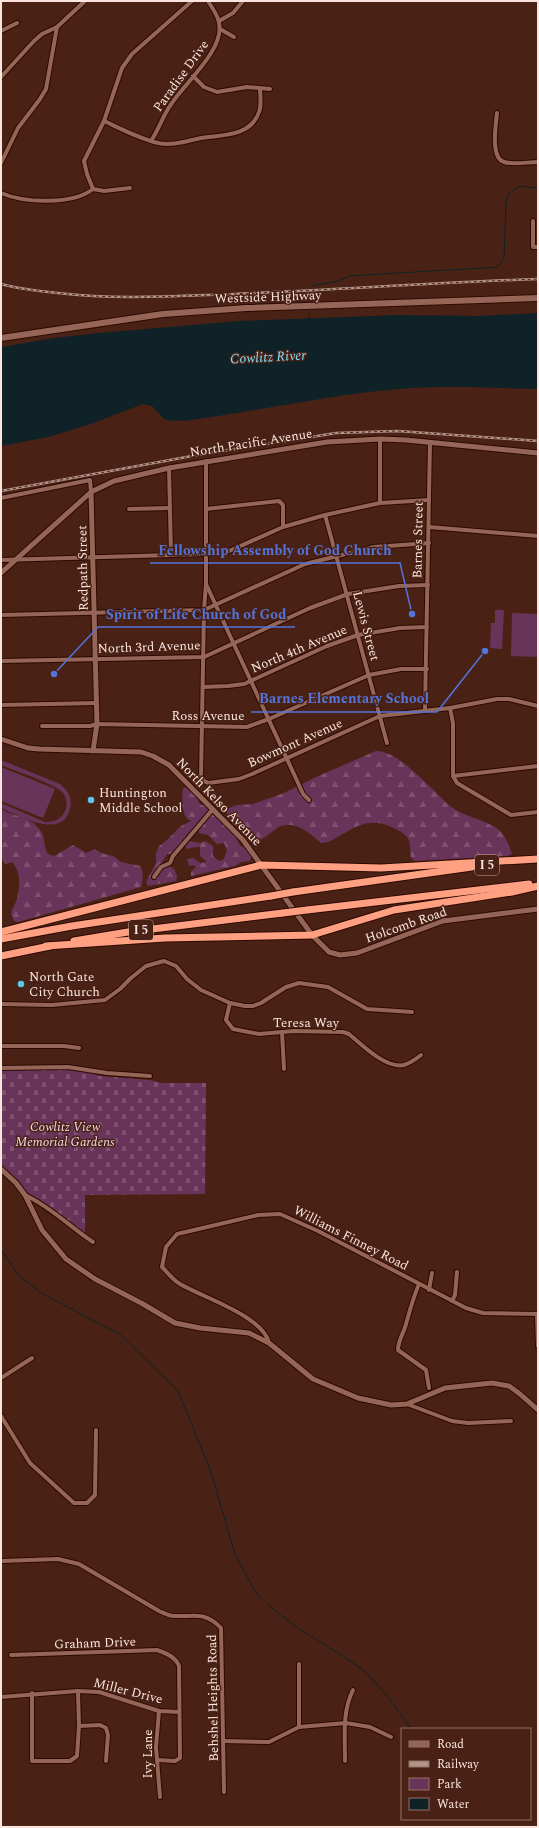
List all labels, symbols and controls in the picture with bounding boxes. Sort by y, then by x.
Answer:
street label: Paradise Drive [148,36,214,116]
street label: Westside Highway [214,285,322,309]
water label: Cowlitz River [229,345,307,369]
street label: North Pacific Avenue [188,423,314,463]
street label: Barnes Street [407,501,429,579]
street label: Redpath Street [72,525,94,611]
callout: Fellowship Assembly of God Church [150,537,400,563]
text: Fellowship Assembly of God Church [158,540,392,561]
street label: Lewis Street [347,589,385,663]
callout: Spirit of Life Church of God [98,601,295,627]
text: Spirit of Life Church of God [106,604,286,625]
street label: North 4th Avenue [248,620,350,678]
street label: North 3rd Avenue [97,635,201,659]
callout: Barnes Elementary School [251,686,437,712]
text: Barnes Elementary School [259,688,430,709]
street label: Ross Avenue [172,706,244,726]
street label: Bowmont Avenue [244,713,346,773]
street label: North Kelso Avenue [172,753,266,851]
place label: Huntington Middle School [99,783,182,818]
marker: Huntington Middle School [86,795,96,805]
road number: I 5 [475,855,499,875]
street label: Holcomb Road [362,902,450,948]
road number: I 5 [129,920,153,940]
place label: North Gate City Church [29,967,100,1002]
marker: North Gate City Church [16,979,26,989]
street label: Teresa Way [273,1013,340,1033]
park label: Cowlitz View Memorial Gardens [15,1117,115,1152]
street label: Williams Finney Road [290,1200,412,1276]
street label: Graham Drive [54,1632,136,1654]
street label: Behshel Heights Road [202,1634,224,1762]
street label: Miller Drive [91,1673,165,1709]
legend [401,1728,531,1820]
street label: Ivy Lane [138,1729,158,1779]
text: Road [437,1735,464,1754]
text: Railway [437,1755,480,1774]
text: Park [437,1775,462,1794]
text: Water [437,1795,469,1814]

